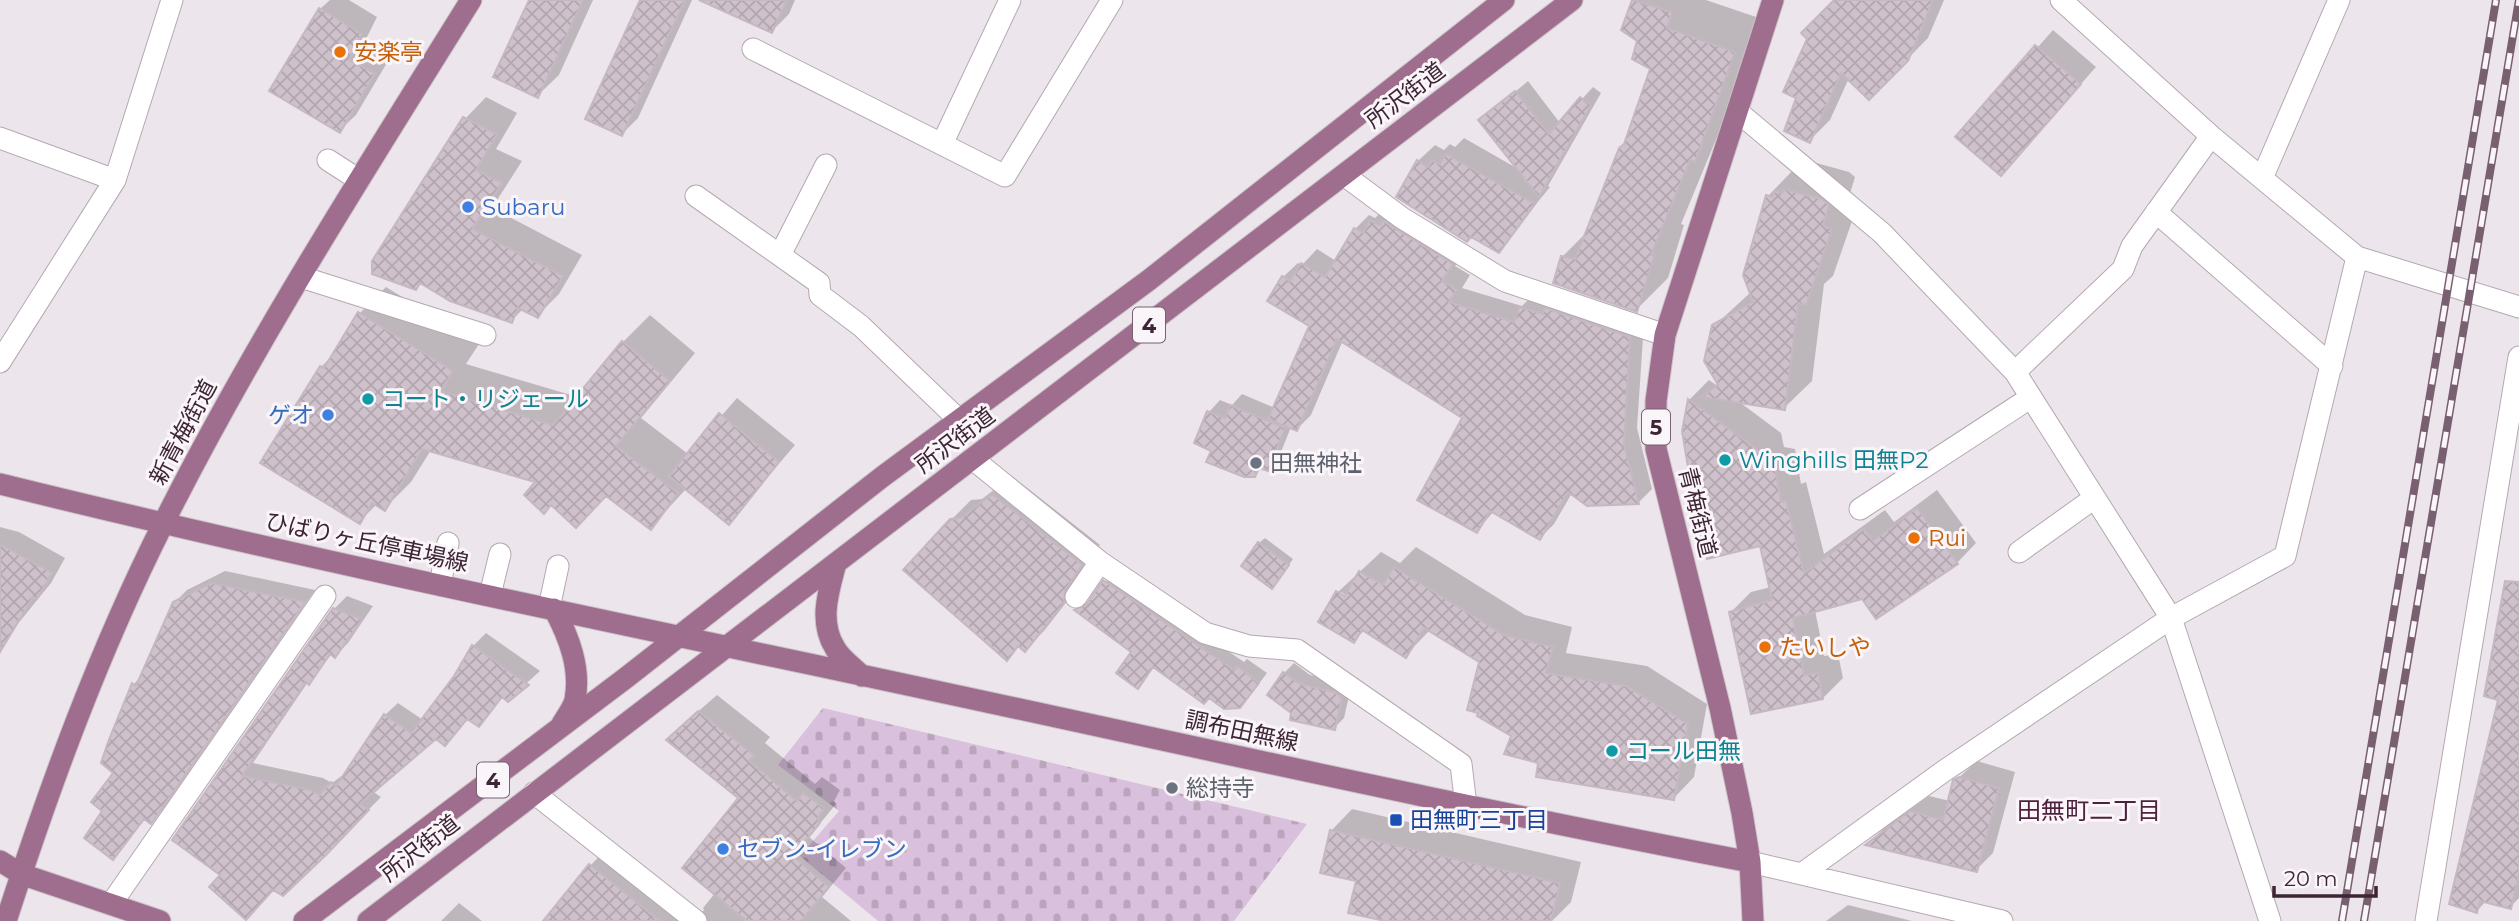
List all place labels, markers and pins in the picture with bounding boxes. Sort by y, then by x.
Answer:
place label: 安楽亭 [354,38,423,66]
marker: 安楽亭 [332,44,348,60]
place label: Subaru [482,193,565,221]
marker: Subaru [460,199,476,215]
place label: コート・リジェール [382,385,589,413]
marker: コート・リジェール [360,391,376,407]
place label: ゲオ [268,401,314,429]
marker: ゲオ [320,407,336,423]
place label: Winghills 田無P2 [1739,446,1928,474]
place label: 田無神社 [1270,449,1362,477]
marker: Winghills 田無P2 [1717,452,1733,468]
marker: 田無神社 [1248,455,1264,471]
place label: Rui [1928,524,1966,552]
marker: Rui [1906,530,1922,546]
place label: たいしや [1779,633,1871,661]
marker: たいしや [1757,639,1773,655]
place label: コール田無 [1626,737,1741,765]
marker: コール田無 [1604,743,1620,759]
place label: 総持寺 [1186,774,1255,802]
marker: 総持寺 [1164,780,1180,796]
place label: 田無町三丁目 [1410,806,1548,834]
marker: 田無町三丁目 [1388,812,1404,828]
place label: セブン-イレブン [737,835,907,863]
marker: セブン-イレブン [715,841,731,857]

